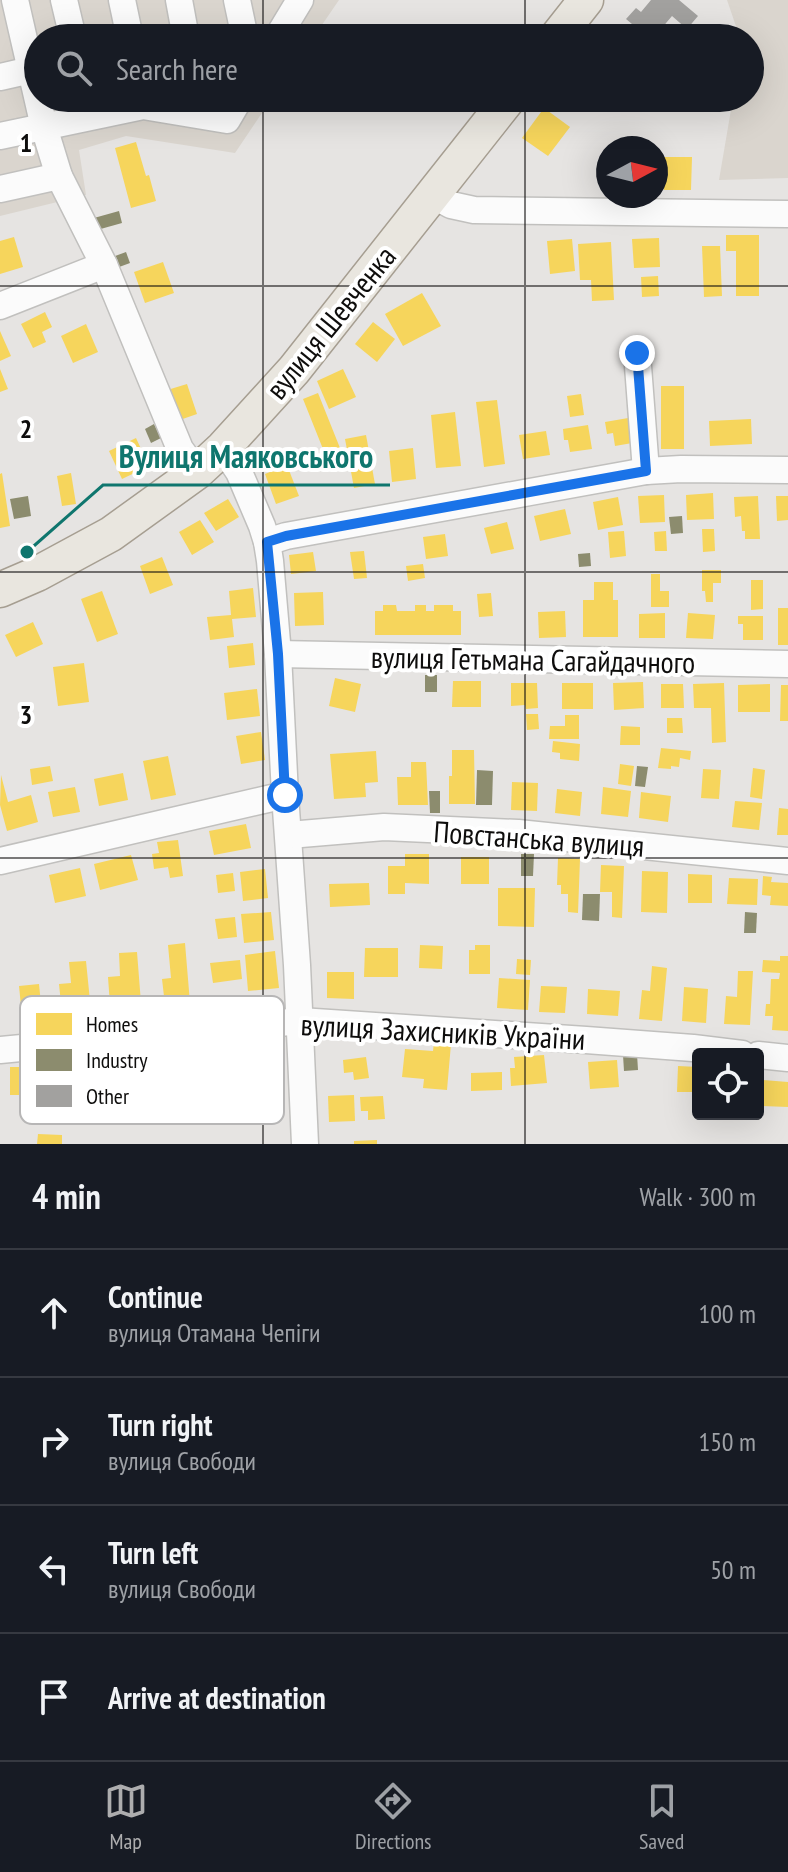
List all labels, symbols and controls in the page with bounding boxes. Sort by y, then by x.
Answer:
search box [24,24,764,112]
icon: search [52,46,96,90]
text: Search here [116,49,238,88]
text: 1 [20,126,32,159]
north arrow [596,136,668,208]
street label: вулиця Шевченка [256,237,404,407]
route end [619,335,655,371]
text: 2 [20,412,32,445]
callout: Вулиця Маяковського [103,429,390,485]
text: Вулиця Маяковського [119,435,373,477]
street label: вулиця Гетьмана Сагайдачного [371,637,695,681]
text: 3 [20,698,32,731]
route start [267,777,303,813]
street label: Повстанська вулиця [432,811,646,865]
legend [20,996,284,1124]
street label: вулиця Захисників України [300,1004,586,1058]
text: Homes [86,1010,138,1038]
text: Industry [86,1046,148,1074]
map controls [692,1048,764,1120]
button: locate [692,1048,764,1120]
text: Other [86,1082,129,1110]
text: 4 min [32,1174,101,1218]
text: Walk · 300 m [639,1180,756,1213]
text: Continue [108,1277,203,1316]
icon: ahead [32,1291,76,1335]
text: 100 m [698,1297,756,1330]
text: вулиця Отамана Чепіги [108,1316,320,1349]
text: Turn right [108,1405,212,1444]
icon: right [32,1419,76,1463]
text: 150 m [698,1425,756,1458]
text: вулиця Свободи [108,1444,256,1477]
text: Turn left [108,1533,198,1572]
icon: left [32,1547,76,1591]
text: 50 m [710,1553,756,1586]
text: вулиця Свободи [108,1572,256,1605]
icon: arrive [32,1675,76,1719]
text: Arrive at destination [108,1678,326,1717]
tab: Map [104,1779,148,1855]
tab: Directions [355,1779,432,1855]
tab: Saved [639,1779,684,1855]

